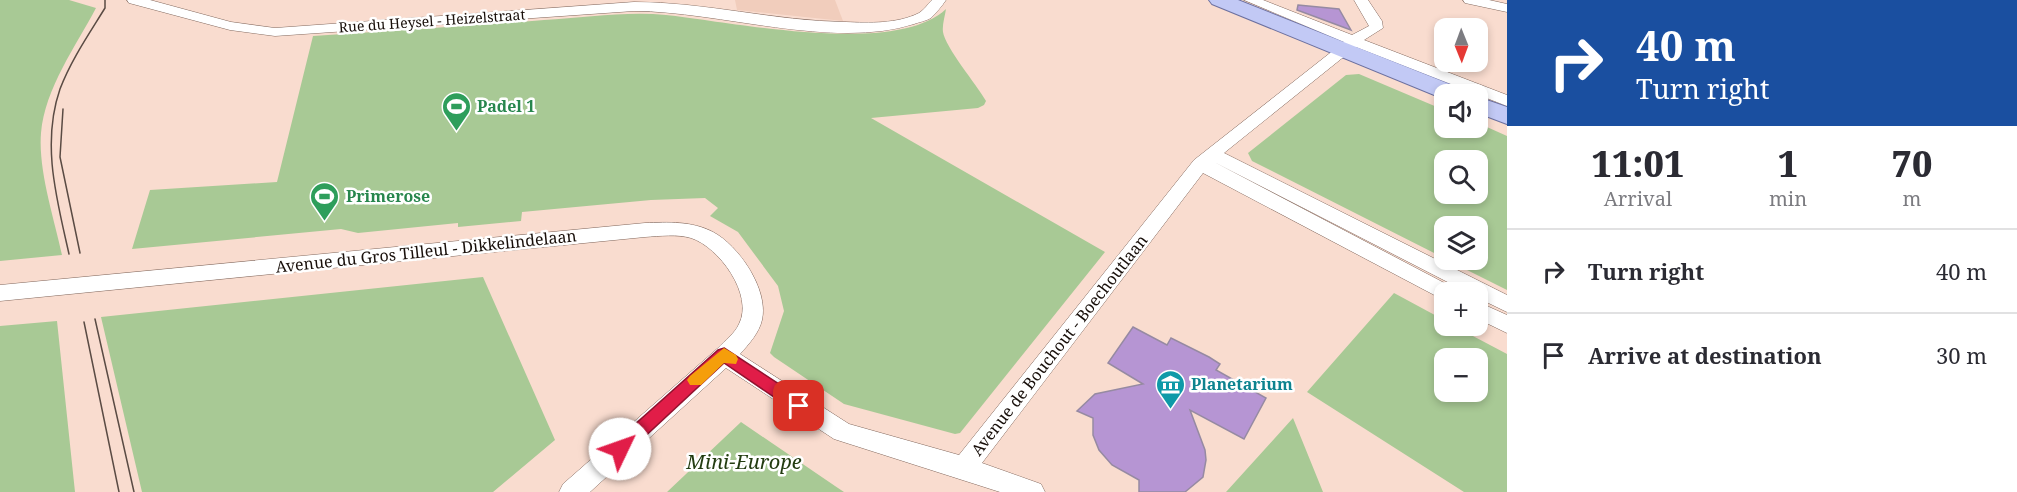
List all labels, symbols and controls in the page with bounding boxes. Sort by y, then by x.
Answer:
street label: Rue du Heysel - Heizelstraat [338,5,526,36]
text: 40 m [1636,16,1736,73]
north arrow [1434,18,1488,72]
map controls [1434,18,1488,402]
icon: right [1537,24,1615,102]
text: Turn right [1636,70,1769,107]
button: sound [1434,84,1488,138]
sports icon: Padel 1 [440,90,472,132]
place label: Padel 1 [477,95,535,117]
text: 11:01 [1592,139,1684,188]
text: 1 [1778,139,1798,188]
text: 70 [1892,139,1932,188]
button: search [1434,150,1488,204]
sports icon: Primerose [309,180,341,222]
place label: Primerose [346,185,430,207]
text: Arrival [1604,185,1672,212]
text: min [1769,185,1807,212]
text: m [1903,185,1921,212]
button: layers [1434,216,1488,270]
street label: Avenue du Gros Tilleul - Dikkelindelaan [274,224,578,278]
street label: Avenue de Bouchout - Boechoutlaan [966,230,1152,460]
icon: right [1537,255,1570,288]
text: Turn right [1588,256,1704,286]
text: 40 m [1936,256,1987,286]
button: + [1434,282,1488,336]
icon: arrive [1537,339,1570,372]
text: Arrive at destination [1588,340,1822,370]
text: 30 m [1936,340,1987,370]
button: − [1434,348,1488,402]
museum icon: Planetarium [1154,368,1186,410]
place label: Planetarium [1191,373,1293,395]
pin [773,380,824,431]
icon: arrive [782,389,815,422]
position arrow [588,417,652,481]
park label: Mini-Europe [685,448,802,475]

